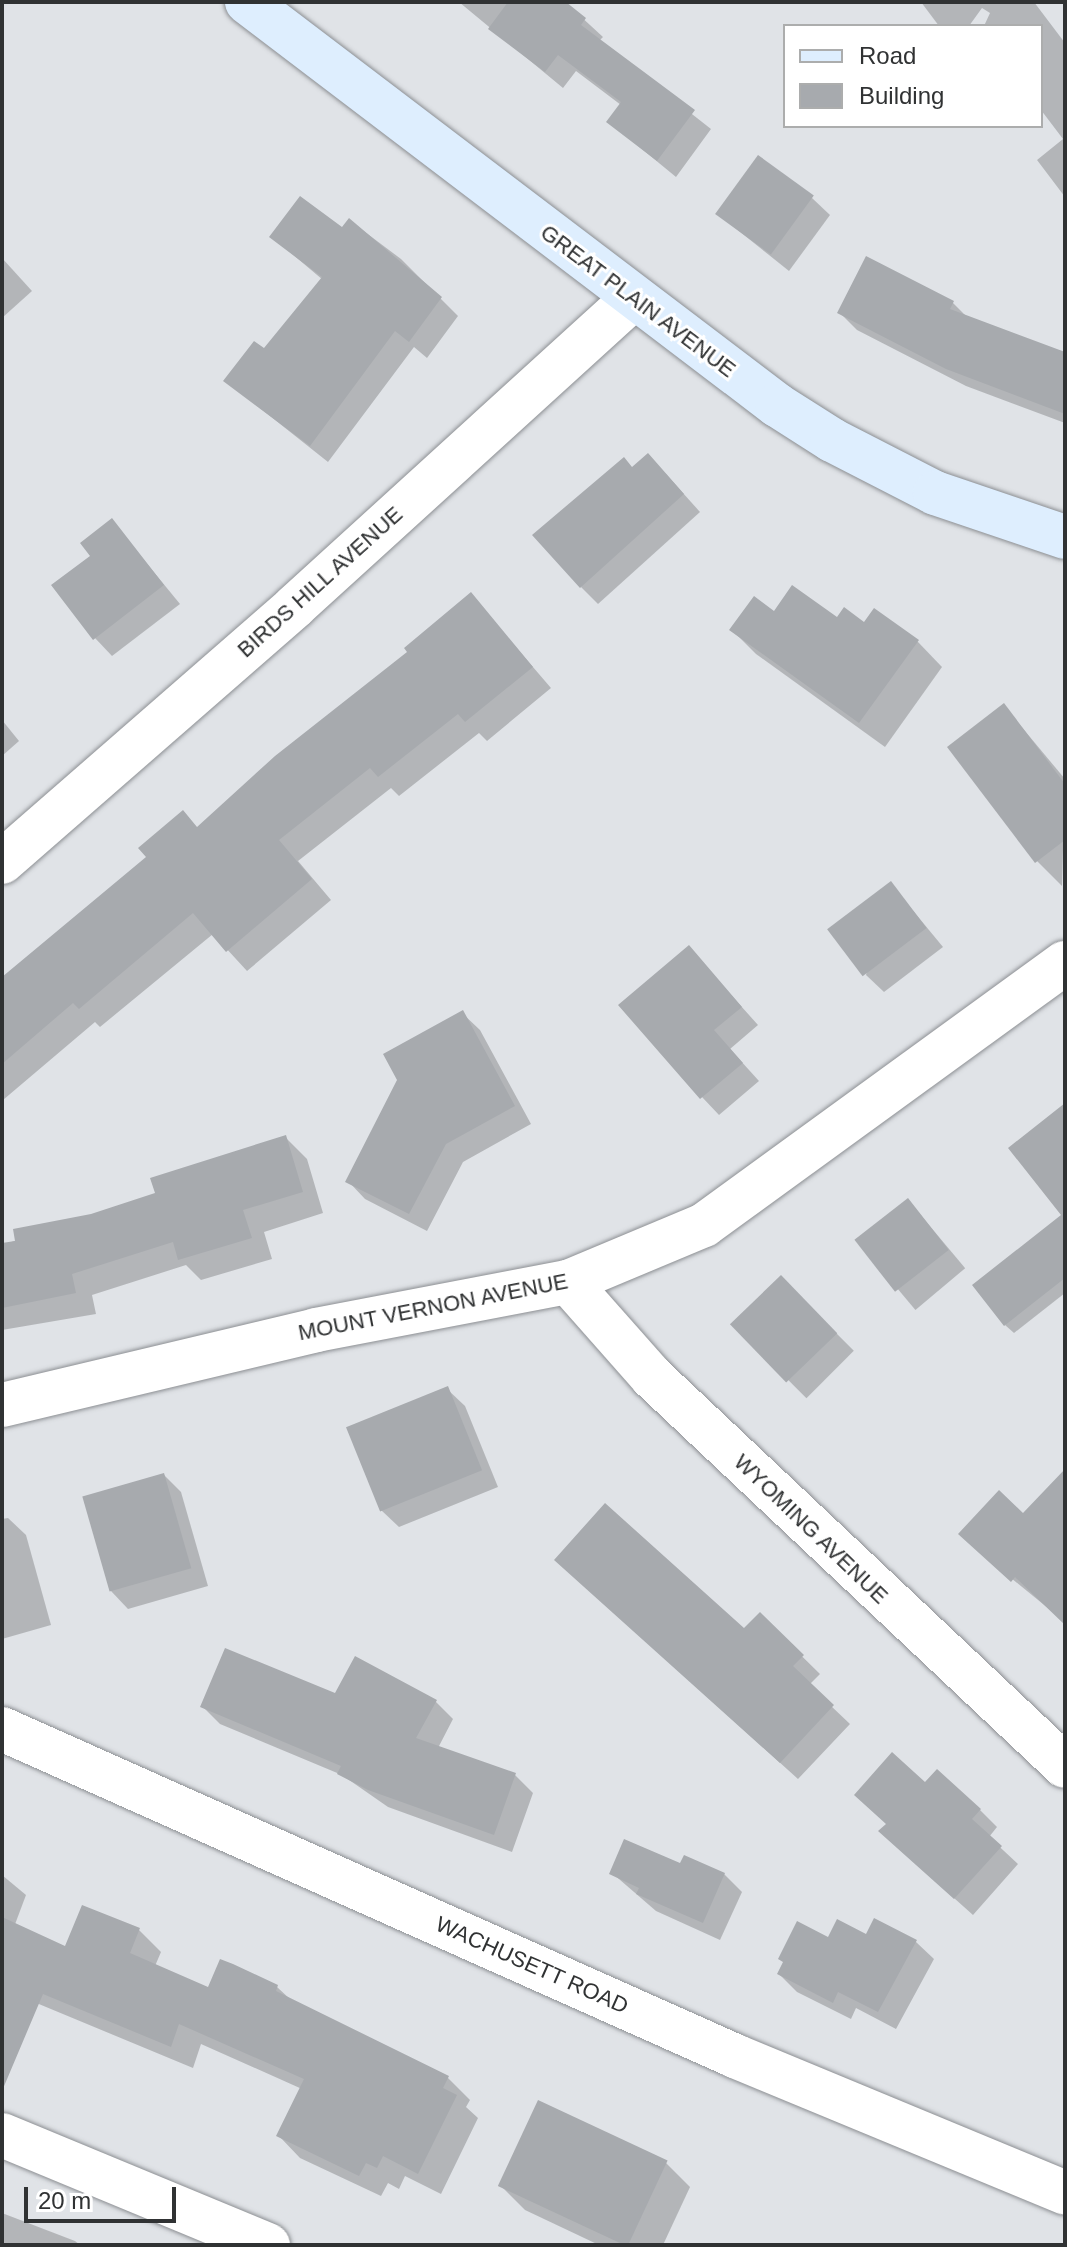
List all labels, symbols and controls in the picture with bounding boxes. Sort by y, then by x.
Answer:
legend [783,24,1043,128]
text: Road [859,42,916,69]
text: Building [859,82,944,109]
street label: GREAT PLAIN AVENUE [535,219,741,383]
street label: BIRDS HILL AVENUE [231,500,409,664]
street label: MOUNT VERNON AVENUE [295,1268,571,1346]
street label: WYOMING AVENUE [728,1448,894,1610]
street label: WACHUSETT ROAD [432,1911,632,2019]
scale bar [28,2171,180,2221]
text: 20 m [38,2187,91,2214]

